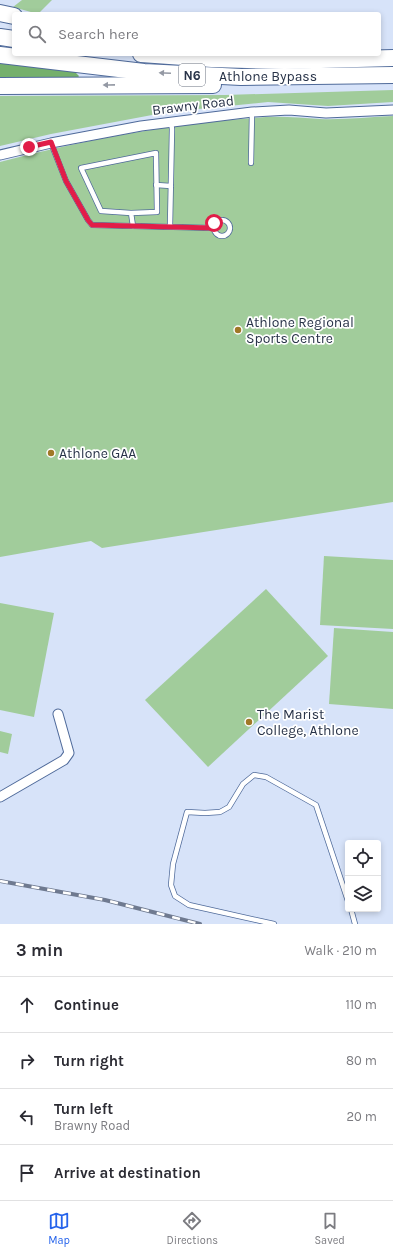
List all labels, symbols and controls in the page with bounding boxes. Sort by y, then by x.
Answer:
search box [12,12,381,56]
icon: search [26,23,48,45]
text: Search here [58,25,139,43]
road number: N6 [179,64,205,86]
street label: Athlone Bypass [219,68,317,85]
one-way arrow [158,70,171,76]
one-way arrow [102,82,115,88]
street label: Brawny Road [151,92,235,119]
route end [20,138,38,156]
route start [205,214,223,232]
place label: Athlone Regional Sports Centre [246,314,354,347]
marker: Athlone Regional Sports Centre [233,325,243,335]
place label: Athlone GAA [59,445,136,462]
marker: Athlone GAA [46,448,56,458]
place label: The Marist College, Athlone [257,706,359,739]
marker: The Marist College, Athlone [244,717,254,727]
map controls [345,840,381,912]
button: locate [345,840,381,876]
button: layers [345,876,381,912]
text: 3 min [16,940,63,960]
text: Walk · 210 m [304,943,377,958]
icon: ahead [16,994,38,1016]
text: Continue [54,996,119,1014]
text: 110 m [345,997,377,1012]
icon: right [16,1050,38,1072]
text: Turn right [54,1052,124,1070]
text: 80 m [346,1053,377,1068]
text: Turn left [54,1100,113,1118]
icon: left [16,1106,38,1128]
text: 20 m [347,1109,377,1124]
text: Brawny Road [54,1118,130,1133]
icon: arrive [16,1162,38,1184]
text: Arrive at destination [54,1164,201,1182]
tab: Map [48,1210,70,1247]
tab: Directions [166,1210,218,1247]
tab: Saved [314,1210,345,1247]

